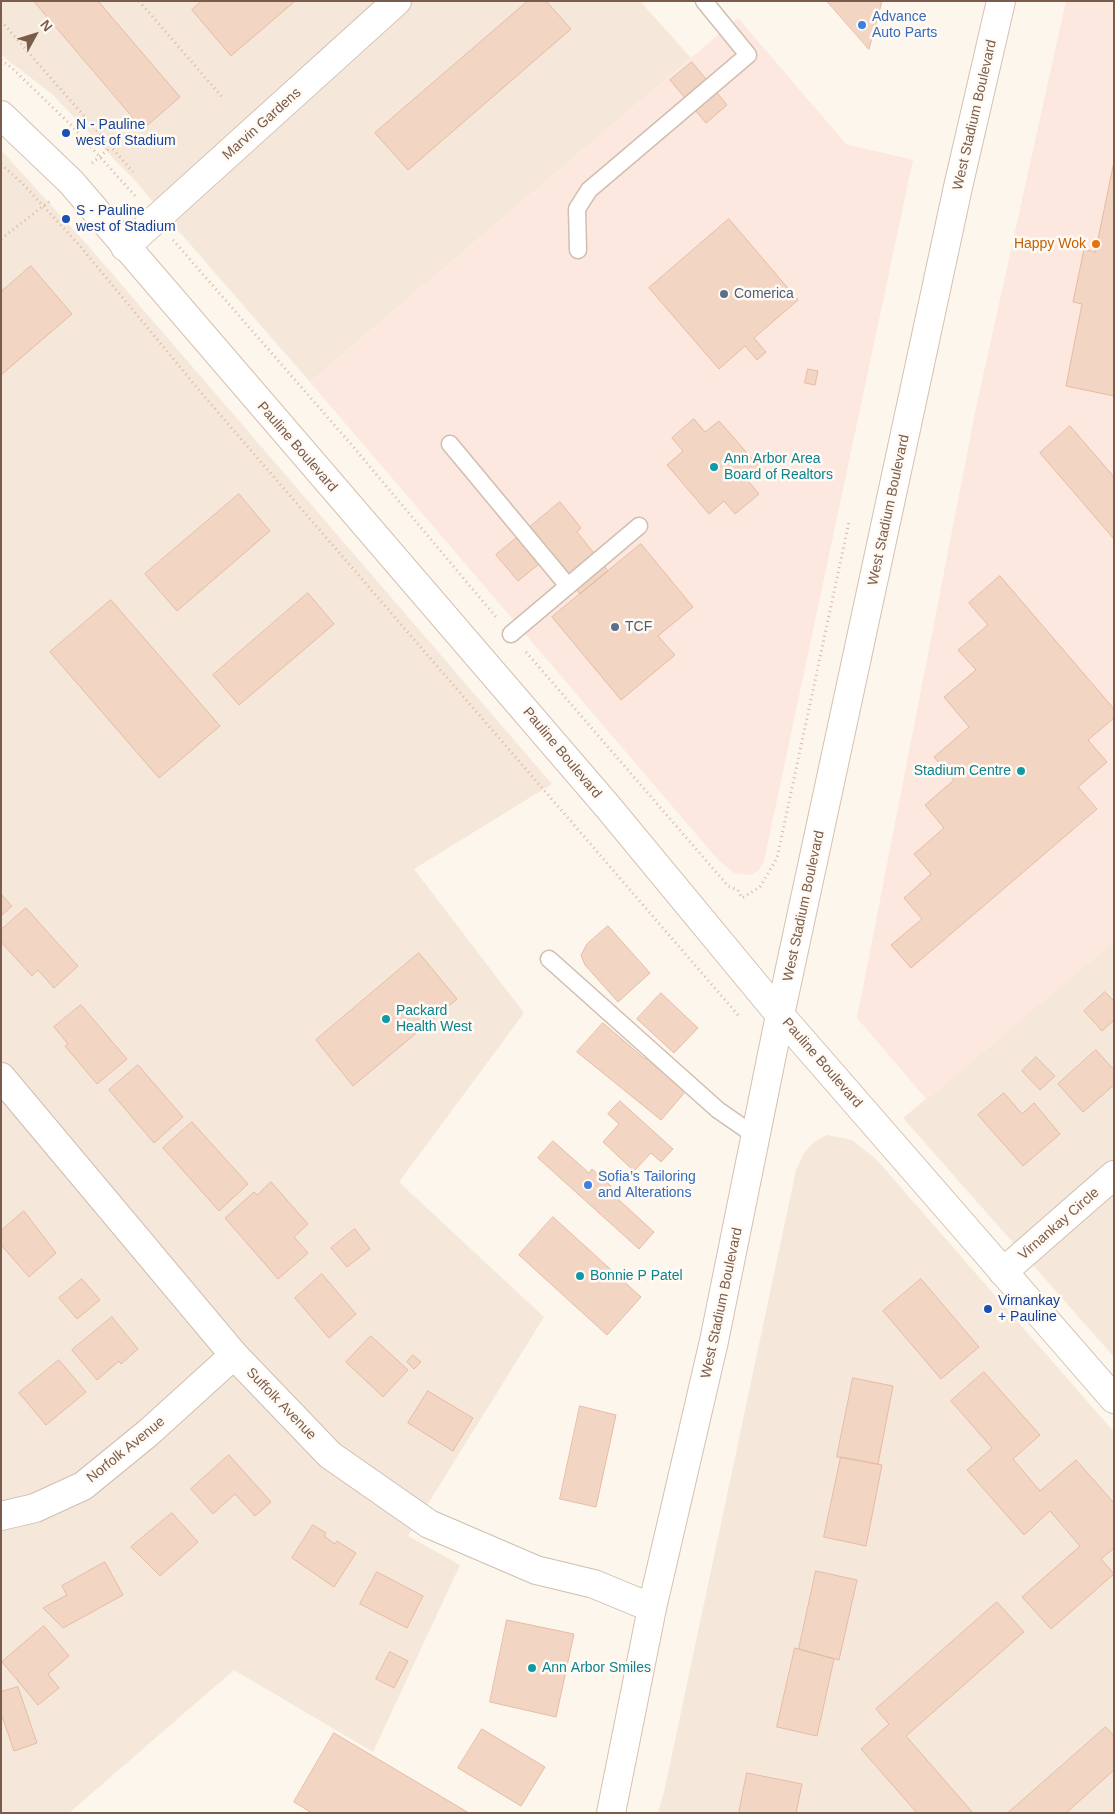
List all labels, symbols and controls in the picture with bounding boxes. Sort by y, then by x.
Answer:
place label: Advance Auto Parts [872,9,937,41]
north arrow [10,10,60,60]
text: N [37,17,56,35]
marker: Advance Auto Parts [856,19,868,31]
street label: West Stadium Boulevard [950,38,1000,192]
street label: Marvin Gardens [219,84,305,164]
place label: N - Pauline west of Stadium [76,117,176,150]
marker: N - Pauline west of Stadium [60,127,72,139]
place label: S - Pauline west of Stadium [76,203,176,236]
marker: S - Pauline west of Stadium [60,213,72,225]
place label: Happy Wok [1014,236,1086,252]
marker: Happy Wok [1090,238,1102,250]
place label: Comerica [734,286,794,302]
marker: Comerica [718,288,730,300]
street label: Pauline Boulevard [253,399,341,495]
street label: West Stadium Boulevard [865,433,913,587]
place label: Ann Arbor Area Board of Realtors [724,451,833,484]
marker: Ann Arbor Area Board of Realtors [708,461,720,473]
place label: TCF [625,619,652,635]
marker: TCF [609,621,621,633]
street label: Pauline Boulevard [519,704,605,802]
place label: Stadium Centre [914,763,1011,779]
marker: Stadium Centre [1015,765,1027,777]
street label: West Stadium Boulevard [780,829,828,983]
place label: Packard Health West [396,1003,472,1036]
marker: Packard Health West [380,1013,392,1025]
street label: Pauline Boulevard [778,1015,866,1111]
place label: Sofia’s Tailoring and Alterations [598,1169,696,1202]
marker: Sofia’s Tailoring and Alterations [582,1179,594,1191]
street label: Virnankay Circle [1015,1184,1103,1264]
street label: West Stadium Boulevard [698,1226,746,1380]
place label: Bonnie P Patel [590,1268,683,1284]
marker: Bonnie P Patel [574,1270,586,1282]
place label: Virnankay + Pauline [998,1293,1060,1325]
marker: Virnankay + Pauline [982,1303,994,1315]
street label: Suffolk Avenue [242,1364,320,1444]
street label: Norfolk Avenue [84,1413,168,1487]
place label: Ann Arbor Smiles [542,1660,651,1676]
marker: Ann Arbor Smiles [526,1662,538,1674]

